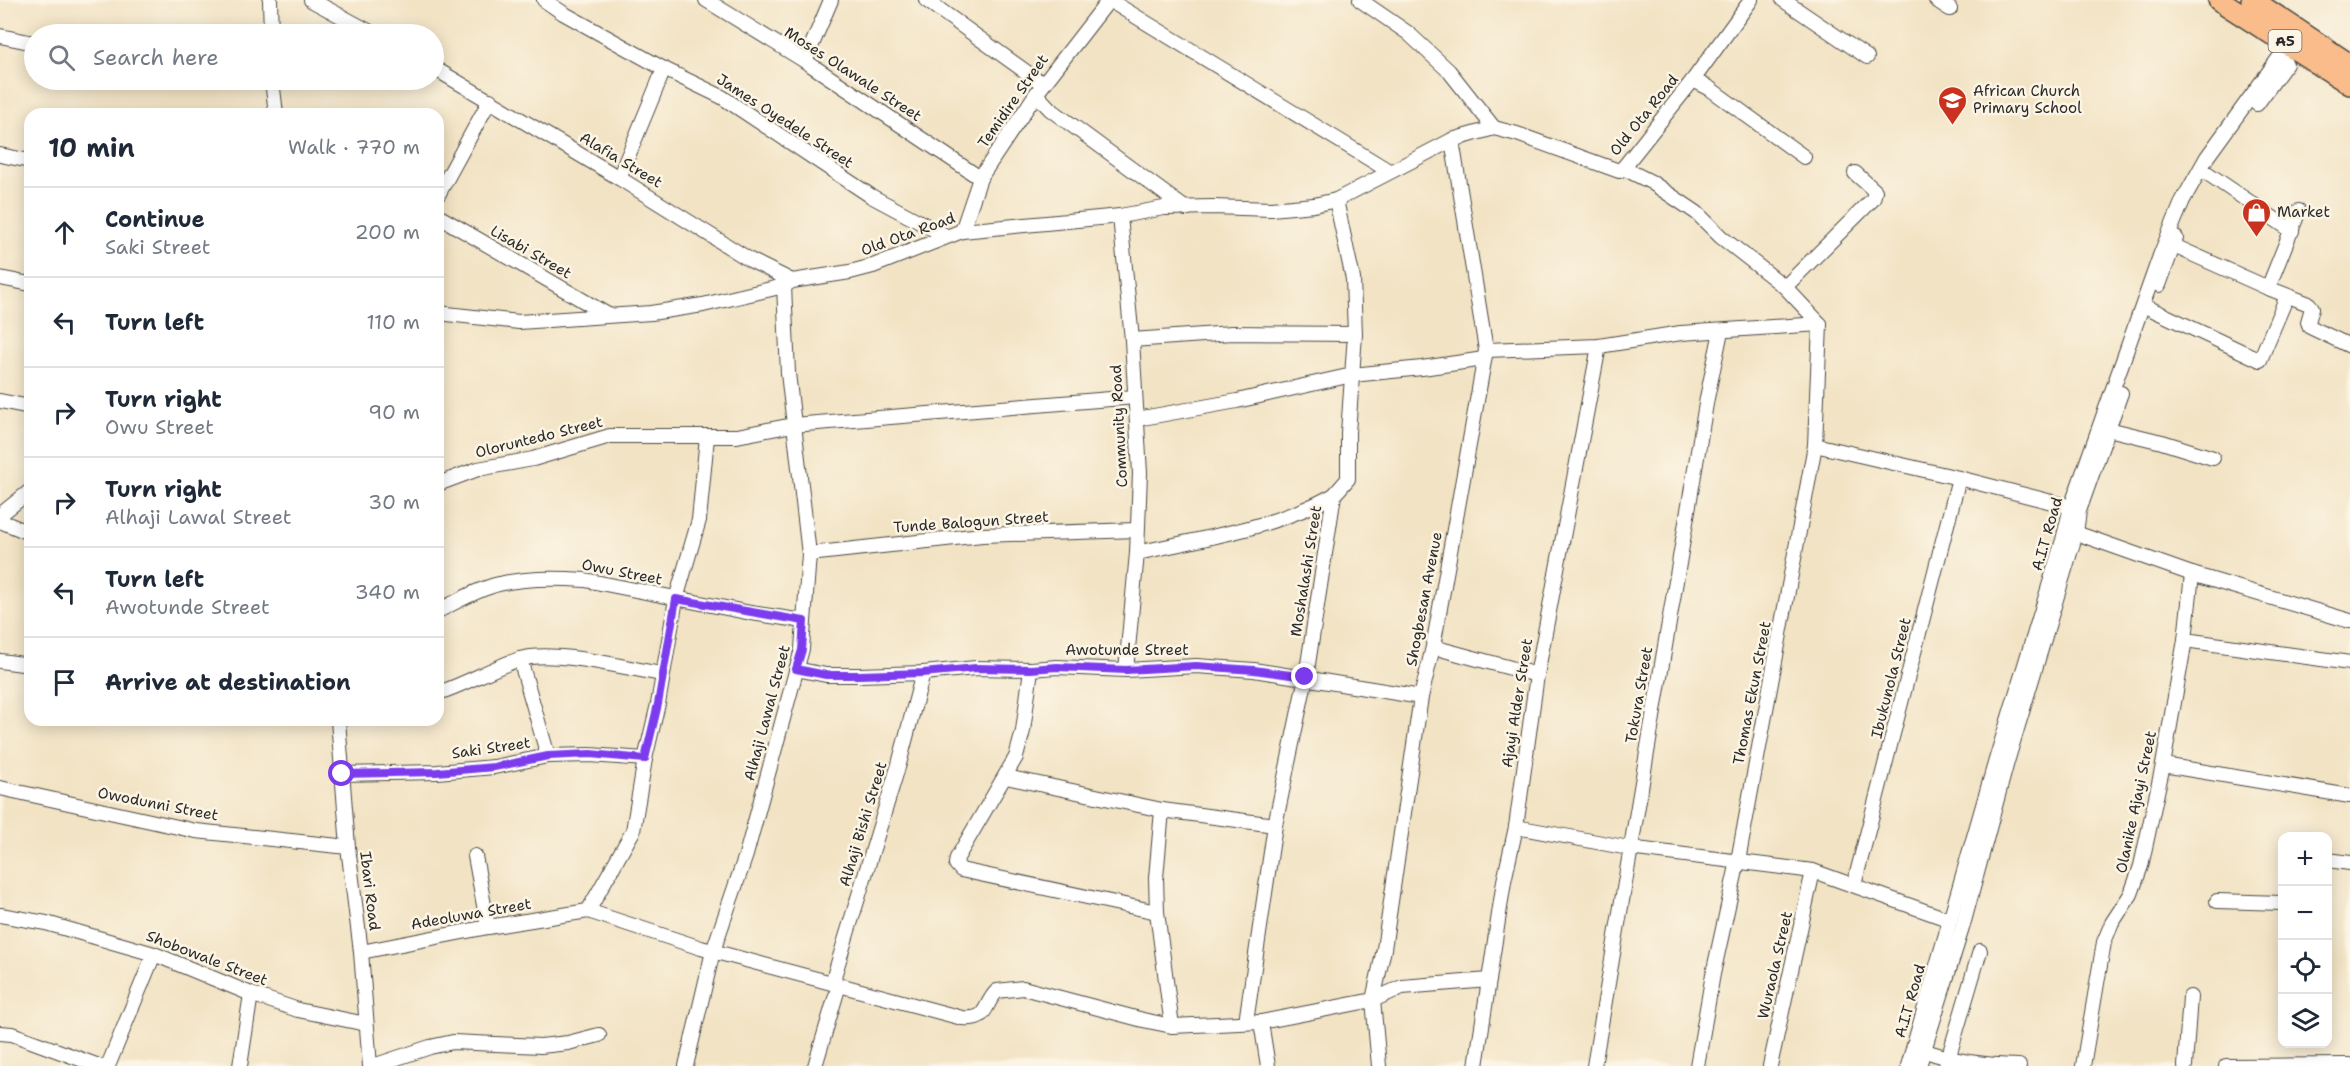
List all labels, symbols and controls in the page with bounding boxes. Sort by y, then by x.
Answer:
street label: Moses Olawale Street [781,22,925,126]
search box [24,24,444,90]
road number: A5 [2268,30,2302,52]
icon: search [45,41,78,74]
text: Search here [93,43,219,72]
street label: Temidire Street [973,50,1053,152]
street label: James Oyedele Street [713,69,857,173]
street label: Old Ota Road [1605,70,1683,160]
place label: African Church Primary School [1973,81,2082,118]
school or university icon: African Church Primary School [1936,84,1968,126]
street label: Alafia Street [576,127,666,193]
text: 10 min [48,130,135,165]
text: Walk · 770 m [288,134,420,160]
shop icon: Market [2240,196,2272,238]
place label: Market [2277,202,2330,222]
text: Continue [105,205,205,234]
street label: Old Ota Road [858,208,958,260]
icon: ahead [48,216,81,249]
text: 200 m [355,219,420,245]
street label: Lisabi Street [487,221,575,283]
text: Saki Street [105,234,211,260]
icon: left [48,306,81,339]
text: Turn left [105,308,204,337]
text: 110 m [366,309,420,335]
street label: Community Road [1106,364,1132,488]
text: Turn right [105,385,222,414]
icon: right [48,396,81,429]
text: 90 m [368,399,420,425]
street label: Oloruntedo Street [473,412,605,462]
text: Owu Street [105,414,214,440]
text: Turn right [105,475,222,504]
icon: right [48,486,81,519]
text: 30 m [368,489,420,515]
street label: A.I.T Road [2027,494,2067,573]
text: Alhaji Lawal Street [105,504,291,530]
street label: Moshalashi Street [1286,504,1326,638]
street label: Tunde Balogun Street [893,507,1049,537]
street label: Shogbesan Avenue [1401,530,1447,668]
street label: Owu Street [580,554,664,590]
text: Turn left [105,565,204,594]
icon: left [48,576,81,609]
text: 340 m [355,579,420,605]
text: Awotunde Street [105,594,270,620]
street label: Ibukunola Street [1866,616,1916,740]
street label: Thomas Ekun Street [1728,620,1776,766]
street label: Ajayi Alder Street [1497,637,1537,769]
street label: Awotunde Street [1065,640,1189,660]
street label: Alhaji Lawal Street [739,643,795,783]
street label: Tokura Street [1621,645,1657,745]
route end [1291,663,1317,689]
icon: arrive [48,666,81,699]
text: Arrive at destination [105,668,351,697]
street label: Olanike Ajayi Street [2111,729,2161,875]
street label: Saki Street [450,733,532,763]
street label: Alhaji Bishi Street [834,759,892,889]
route start [328,760,354,786]
street label: Owodunni Street [96,783,220,825]
map controls [2278,832,2332,1048]
button: + [2278,832,2332,886]
street label: Ibari Road [355,850,385,932]
button: − [2278,886,2332,940]
street label: Adeoluwa Street [409,894,533,934]
street label: Wuraola Street [1753,909,1797,1021]
street label: Shobowale Street [143,926,271,990]
button: locate [2278,940,2332,994]
street label: A.I.T Road [1890,961,1930,1040]
button: layers [2278,994,2332,1048]

